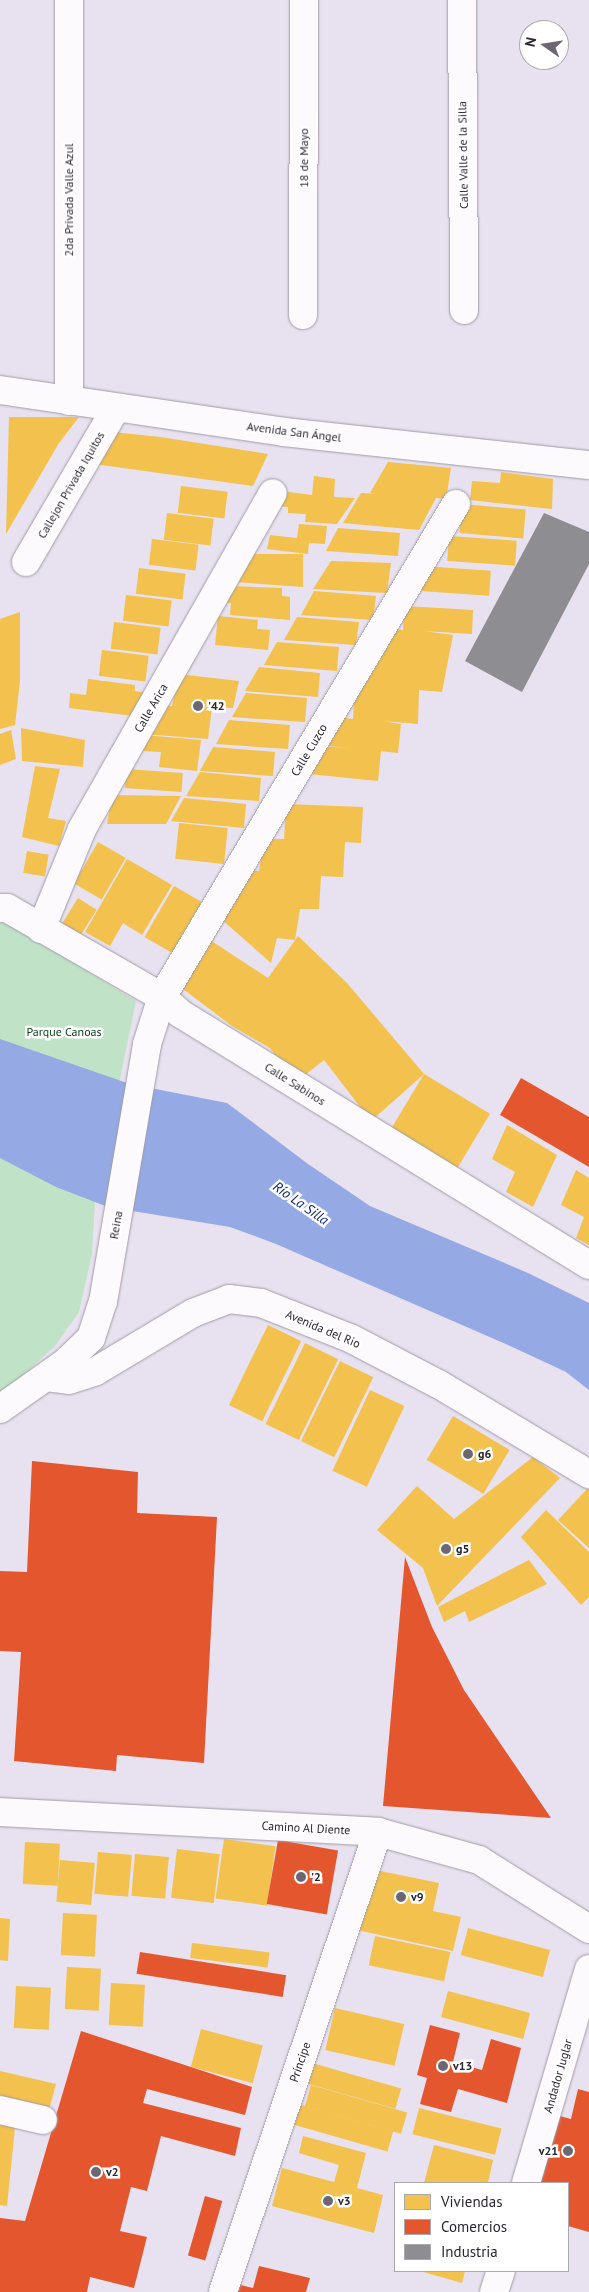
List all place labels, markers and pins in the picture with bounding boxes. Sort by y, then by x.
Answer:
place label: '42 [208,699,225,713]
marker: '42 [192,700,204,712]
place label: g6 [478,1447,491,1461]
marker: g6 [462,1448,474,1460]
place label: g5 [456,1542,469,1556]
marker: g5 [440,1543,452,1555]
place label: '2 [311,1870,321,1884]
marker: '2 [295,1871,307,1883]
place label: v9 [411,1890,424,1904]
marker: v9 [395,1891,407,1903]
place label: v13 [453,2059,472,2073]
marker: v13 [437,2060,449,2072]
place label: v21 [539,2144,558,2158]
marker: v21 [562,2145,574,2157]
place label: v2 [106,2165,119,2179]
marker: v2 [90,2166,102,2178]
place label: v3 [338,2194,351,2208]
marker: v3 [322,2195,334,2207]

